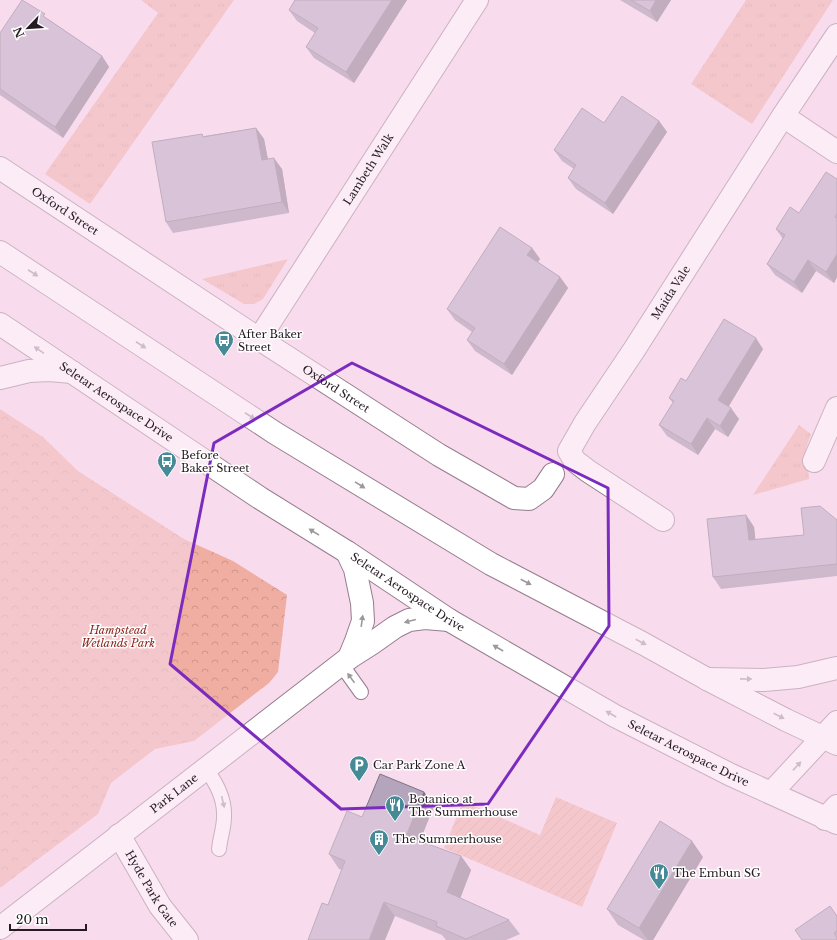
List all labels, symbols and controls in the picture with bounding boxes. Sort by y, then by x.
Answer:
north arrow [8,8,48,48]
text: N [10,24,27,40]
street label: Lambeth Walk [340,130,397,208]
street label: Oxford Street [29,184,102,239]
street label: Maida Vale [648,263,693,322]
one-way arrow [27,269,38,277]
place label: After Baker Street [237,327,303,354]
bus stop icon: After Baker Street [213,329,235,357]
one-way arrow [135,341,147,348]
one-way arrow [34,346,44,354]
street label: Seletar Aerospace Drive [57,359,176,445]
street label: Oxford Street [300,362,373,416]
one-way arrow [245,412,255,420]
place label: Before Baker Street [181,448,250,475]
bus stop icon: Before Baker Street [156,450,178,478]
one-way arrow [355,481,365,489]
one-way arrow [308,528,320,535]
street label: Seletar Aerospace Drive [348,549,467,635]
one-way arrow [520,579,531,585]
one-way arrow [359,615,365,628]
one-way arrow [404,618,416,624]
park label: Hampstead Wetlands Park [81,623,155,650]
one-way arrow [635,639,646,646]
one-way arrow [492,645,504,652]
one-way arrow [347,672,355,683]
one-way arrow [740,676,752,683]
one-way arrow [605,710,617,717]
one-way arrow [773,713,785,720]
street label: Seletar Aerospace Drive [626,717,751,789]
parking icon: Car Park Zone A [348,754,370,782]
place label: Car Park Zone A [373,758,466,772]
one-way arrow [792,761,801,770]
street label: Park Lane [147,771,201,816]
place label: Botanico at The Summerhouse [409,792,518,819]
restaurant icon: Botanico at The Summerhouse [384,794,406,822]
one-way arrow [220,796,226,808]
building icon: The Summerhouse [368,828,390,856]
place label: The Summerhouse [393,832,502,846]
street label: Hyde Park Gate [122,848,181,930]
restaurant icon: The Embun SG [648,862,670,890]
place label: The Embun SG [673,866,761,880]
scale bar [10,906,86,932]
text: 20 m [16,912,48,927]

